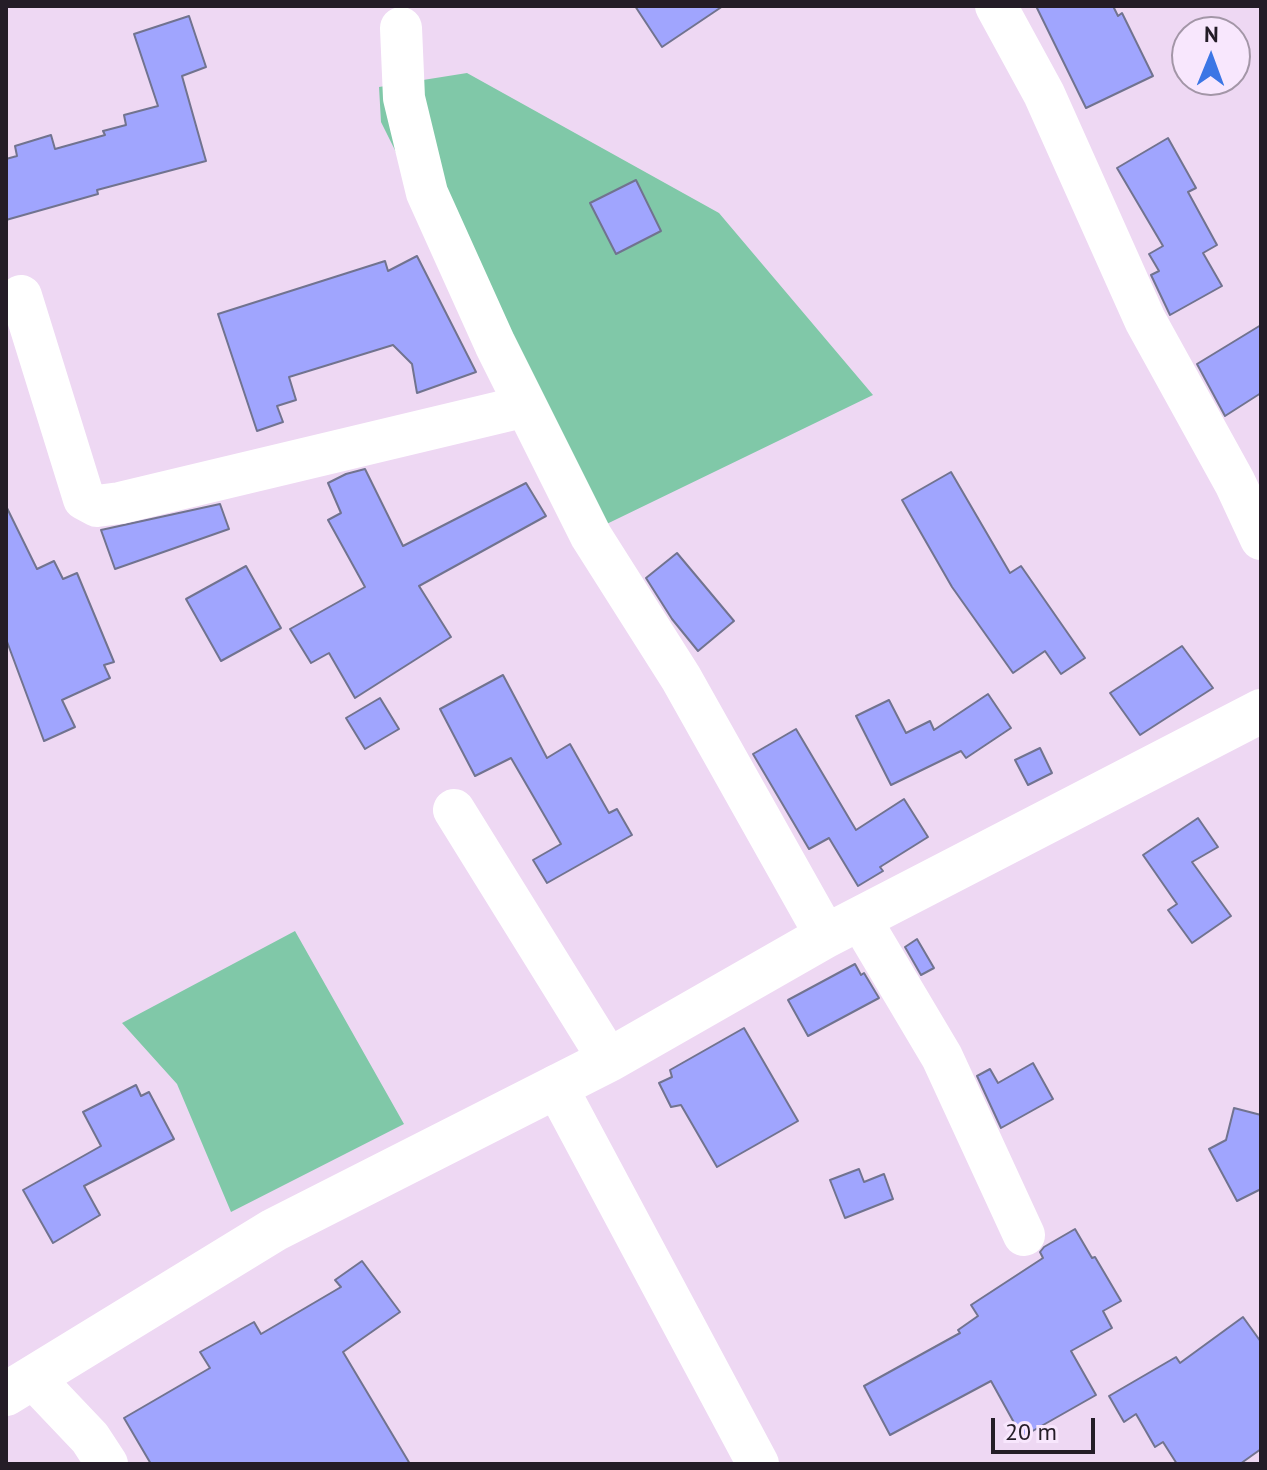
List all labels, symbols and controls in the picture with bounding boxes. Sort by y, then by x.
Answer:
north arrow [1171,16,1251,96]
text: N [1204,20,1219,48]
scale bar [995,1402,1099,1452]
text: 20 m [1005,1416,1057,1447]

